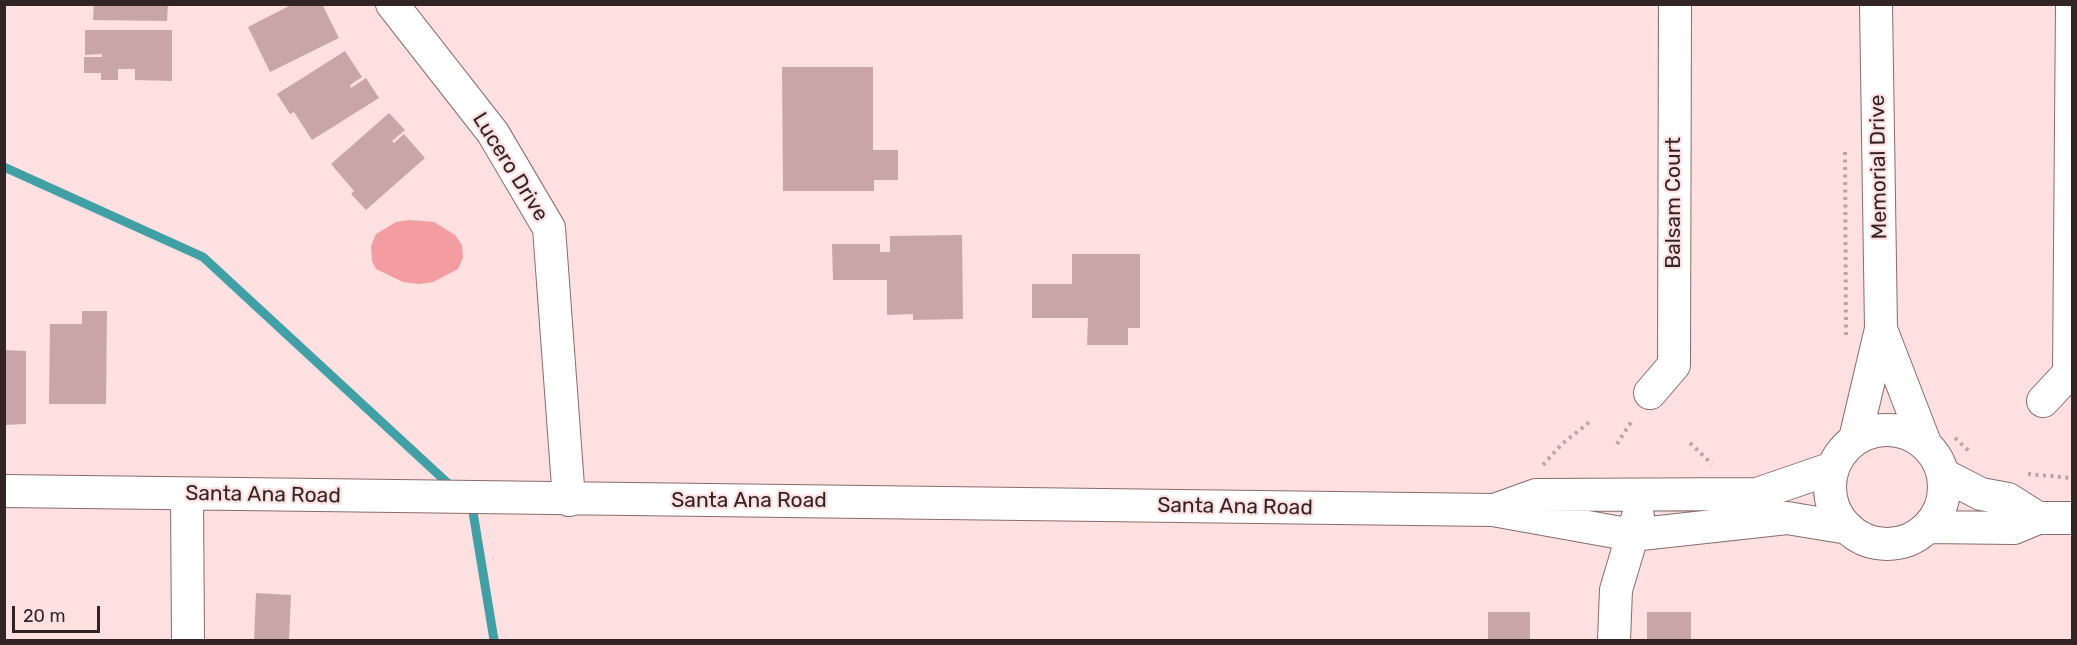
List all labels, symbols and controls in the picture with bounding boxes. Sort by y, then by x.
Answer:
street label: Memorial Drive [1865,94,1893,240]
street label: Lucero Drive [467,108,553,226]
street label: Balsam Court [1661,137,1687,269]
street label: Santa Ana Road [185,481,341,509]
street label: Santa Ana Road [671,488,827,514]
street label: Santa Ana Road [1157,493,1313,521]
scale bar [15,594,104,632]
text: 20 m [23,605,65,627]

